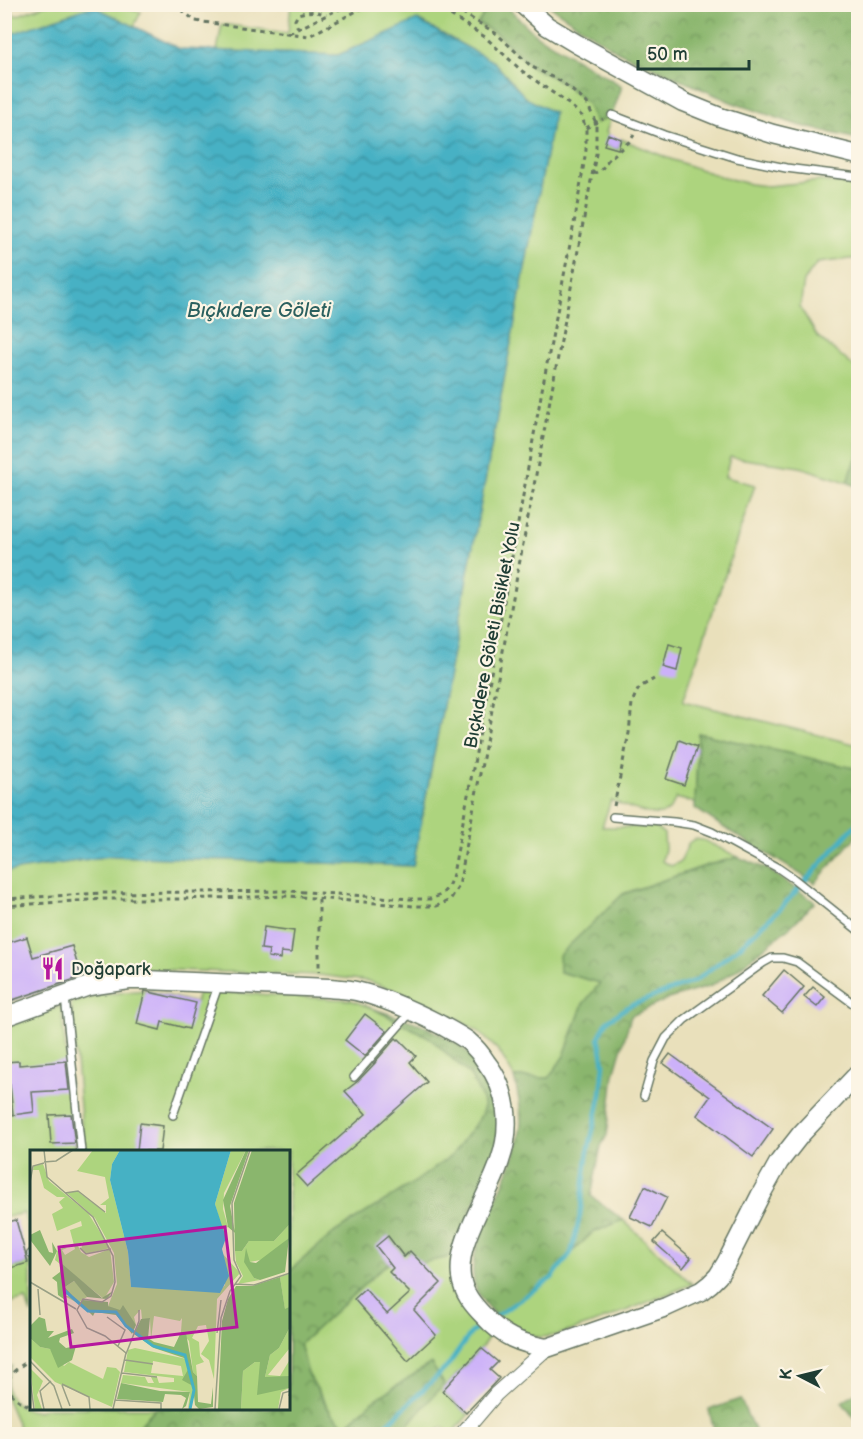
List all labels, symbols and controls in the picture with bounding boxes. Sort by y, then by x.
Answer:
scale bar [638,33,749,71]
text: 50 m [647,44,688,65]
water label: Bıçkıdere Göleti [187,299,333,323]
street label: Bıçkıdere Göleti Bisiklet Yolu [460,520,525,750]
restaurant icon: Doğapark [40,956,66,982]
place label: Doğapark [71,959,151,980]
inset map [30,1150,290,1409]
north arrow [770,1346,830,1406]
text: K [777,1368,797,1381]

